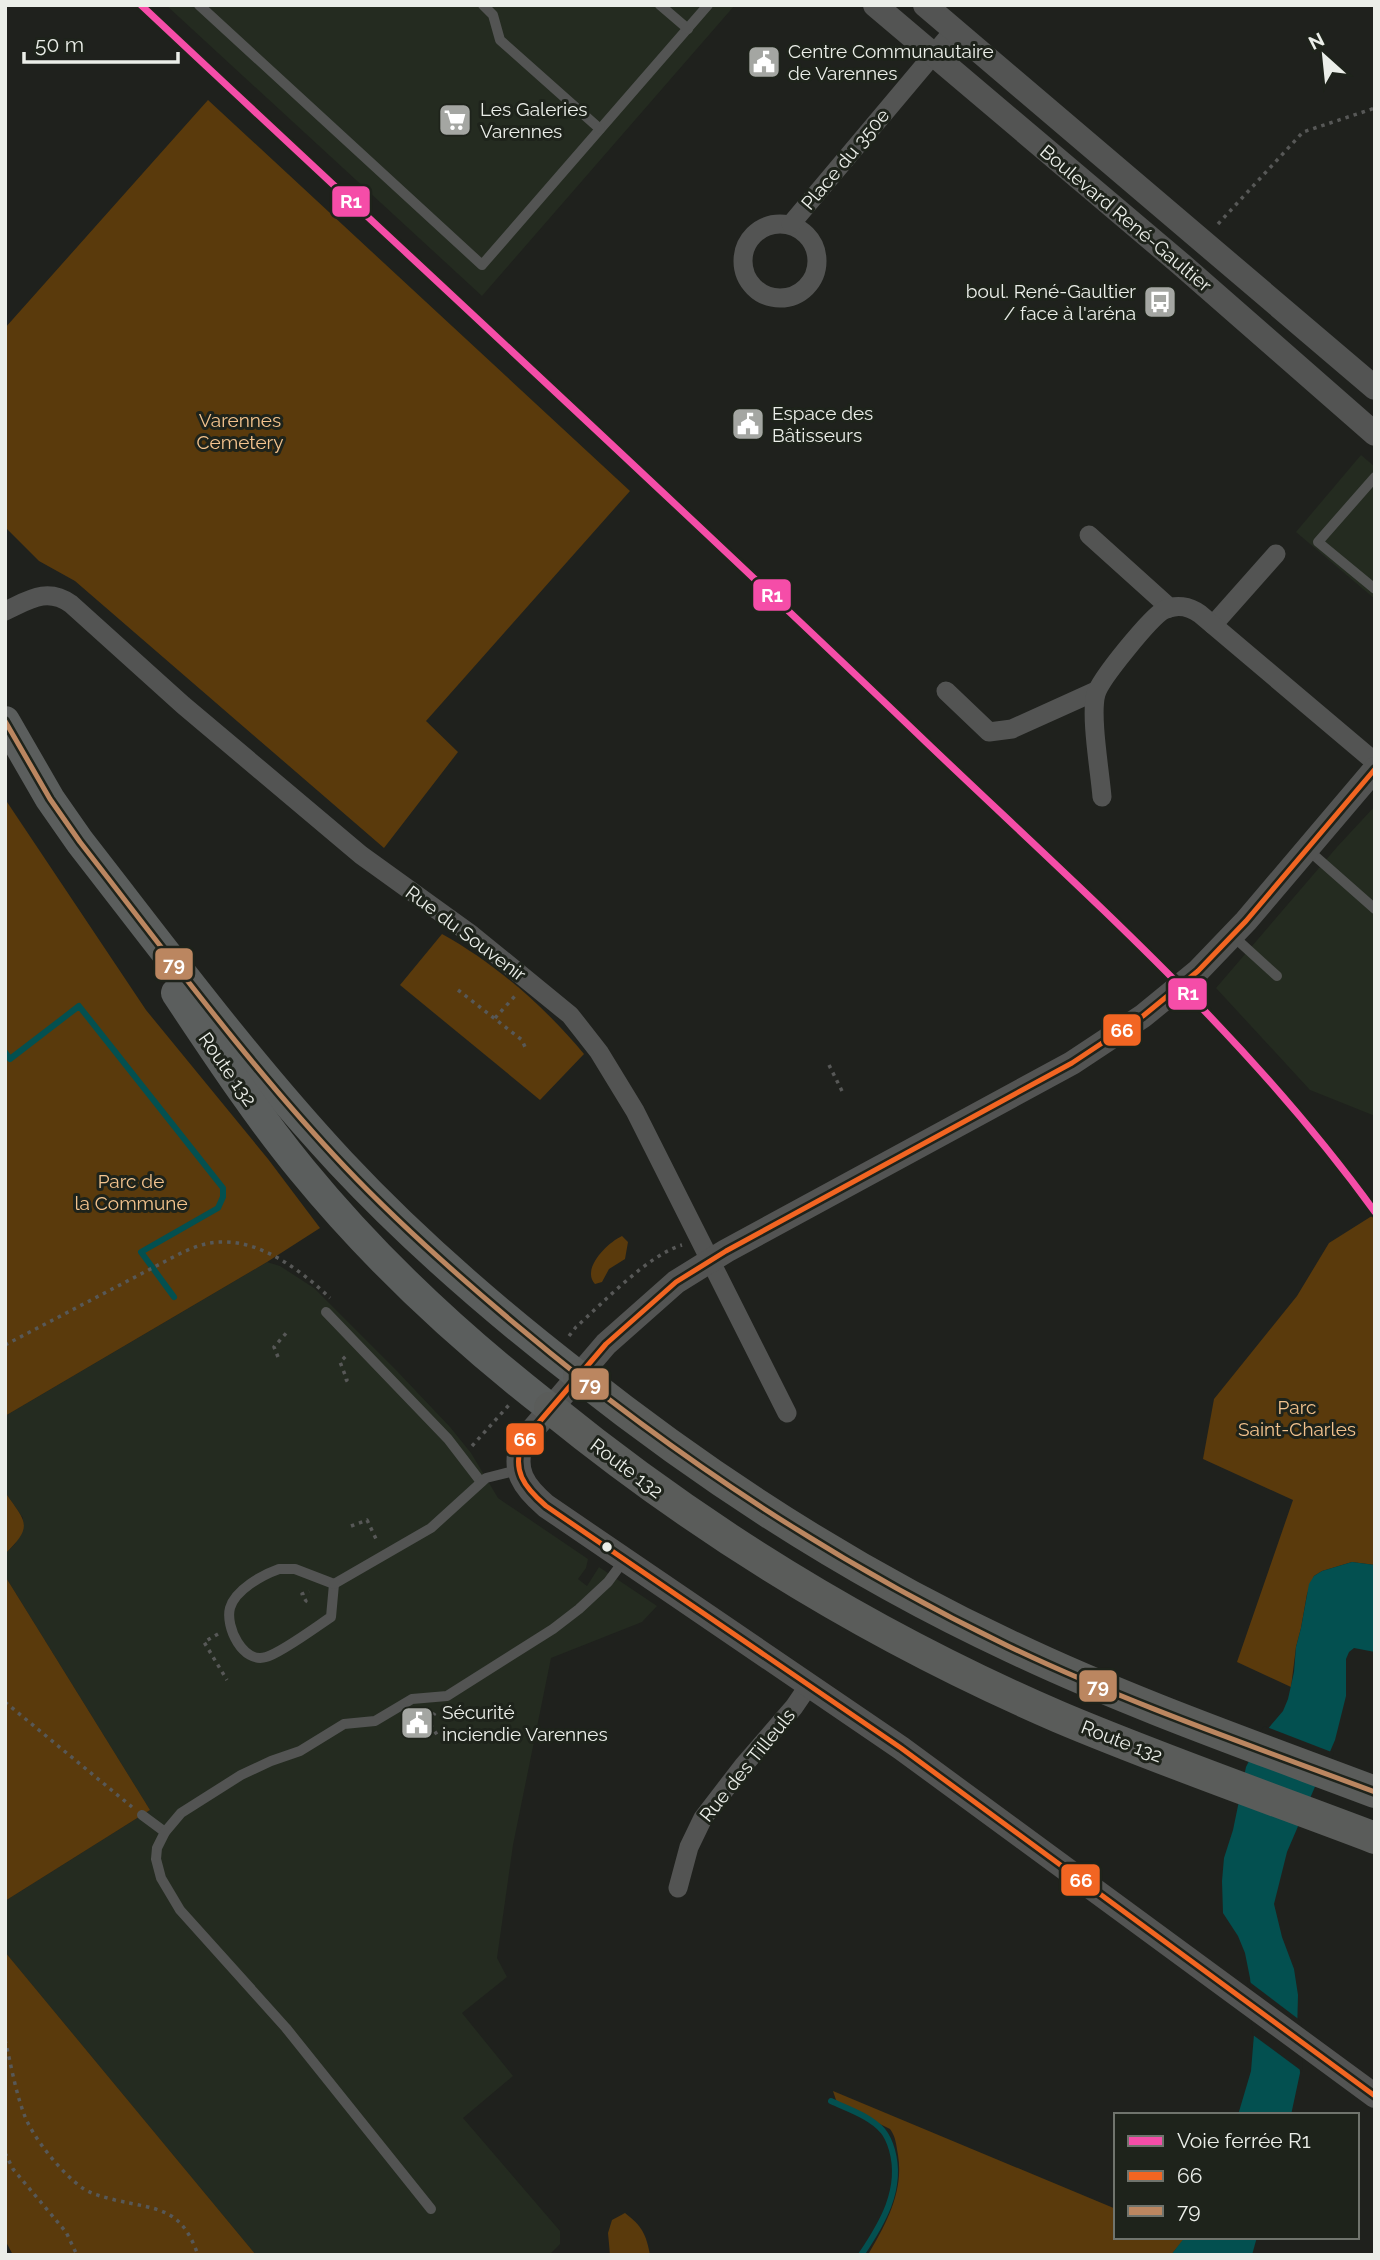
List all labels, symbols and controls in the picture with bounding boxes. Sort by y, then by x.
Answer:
scale bar [24,21,178,65]
north arrow [1289,21,1359,91]
text: N [1305,28,1328,54]
text: 50 m [35,32,84,57]
place label: Centre Communautaire de Varennes [788,40,994,84]
public building icon: Centre Communautaire de Varennes [745,43,783,81]
place label: Les Galeries Varennes [480,98,587,142]
supermarket icon: Les Galeries Varennes [436,101,474,139]
street label: Place du 350e [796,104,894,214]
street label: Boulevard René-Gaultier [1036,140,1216,296]
line badge: R1 [331,185,371,218]
text: R1 [340,190,362,212]
place label: boul. René-Gaultier / face à l'aréna [966,280,1136,324]
bus stop icon: boul. René-Gaultier / face à l'aréna [1141,283,1179,321]
place label: Espace des Bâtisseurs [772,402,873,446]
public building icon: Espace des Bâtisseurs [729,405,767,443]
park label: Varennes Cemetery [196,409,284,453]
line badge: R1 [752,578,792,612]
text: R1 [761,584,783,606]
street label: Rue du Souvenir [402,881,531,985]
line badge: 79 [154,947,194,981]
text: 79 [163,953,185,975]
line badge: R1 [1167,977,1208,1011]
text: R1 [1177,982,1199,1004]
line badge: 66 [1102,1013,1142,1047]
text: 66 [1110,1019,1134,1041]
street label: Route 132 [195,1028,261,1110]
park label: Parc de la Commune [74,1170,188,1214]
line badge: 79 [570,1367,610,1401]
text: 79 [579,1373,601,1395]
park label: Parc Saint-Charles [1238,1396,1356,1440]
line badge: 66 [505,1422,545,1456]
text: 66 [513,1428,537,1450]
street label: Route 132 [586,1434,668,1502]
unlabelled marker [600,1540,614,1554]
line badge: 79 [1078,1669,1118,1703]
text: 79 [1087,1675,1109,1697]
place label: Sécurité inciendie Varennes [442,1701,608,1745]
public building icon: Sécurité inciendie Varennes [398,1704,436,1742]
street label: Rue des Tilleuls [695,1704,799,1826]
street label: Route 132 [1078,1715,1166,1767]
line badge: 66 [1060,1863,1101,1897]
text: 66 [1069,1869,1093,1891]
legend [1114,2113,1359,2239]
text: Voie ferrée R1 [1177,2128,1311,2153]
text: 66 [1177,2163,1202,2188]
text: 79 [1177,2198,1200,2223]

